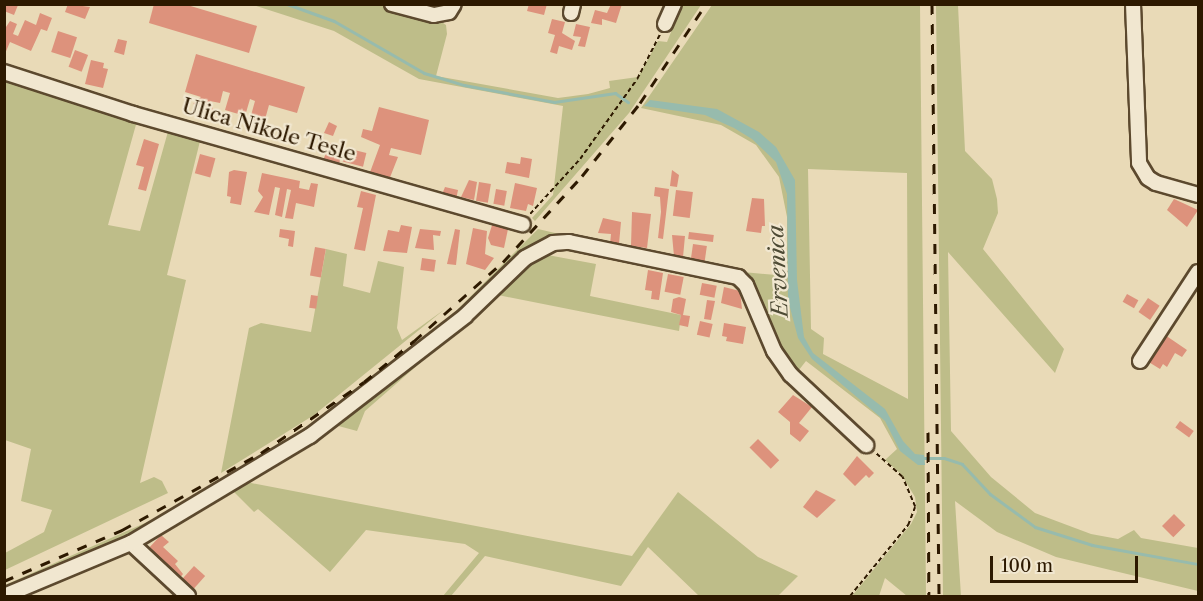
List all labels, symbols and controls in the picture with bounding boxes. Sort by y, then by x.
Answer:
street label: Ulica Nikole Tesle [179,93,359,167]
water label: Ervenica [762,224,794,318]
scale bar [993,544,1142,582]
text: 100 m [1001,555,1053,577]

